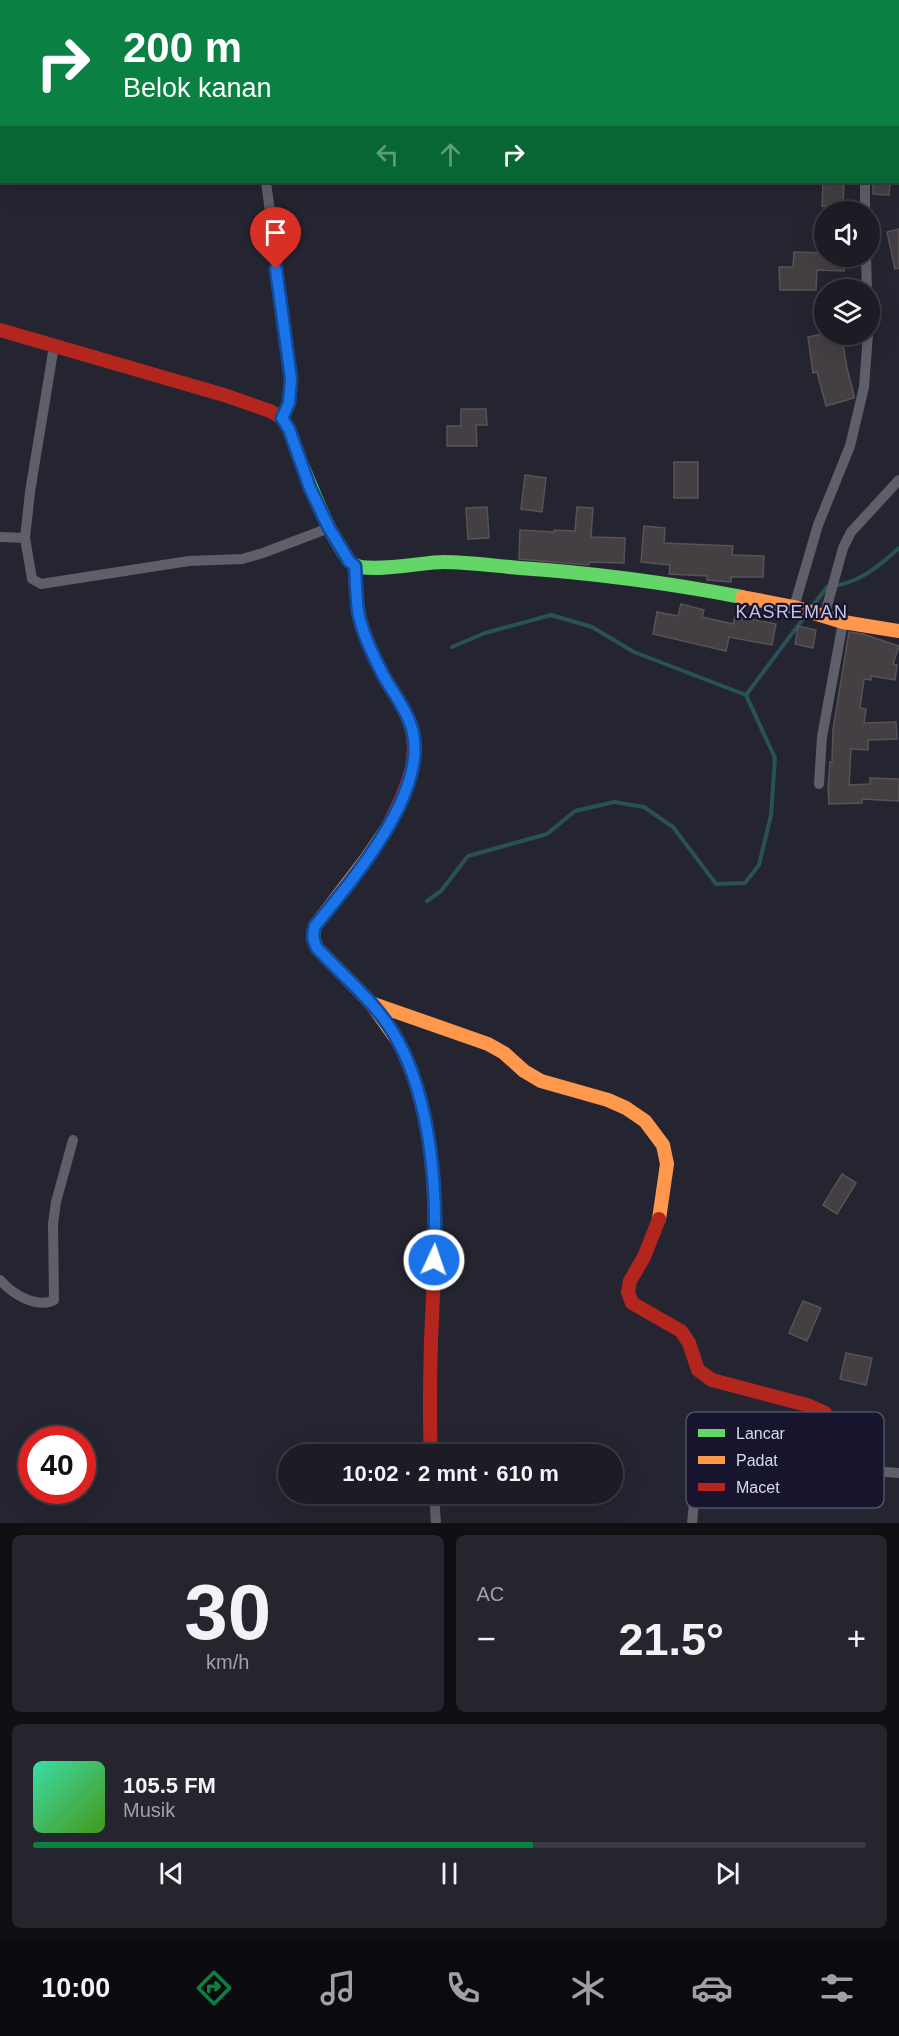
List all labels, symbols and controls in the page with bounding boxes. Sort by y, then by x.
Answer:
icon: right [24,24,102,102]
text: 200 m [123,24,242,71]
text: Belok kanan [123,73,272,103]
icon: left [371,138,404,171]
icon: ahead [434,138,467,171]
icon: right [497,138,530,171]
map controls [814,201,880,345]
button: sound [814,201,880,267]
pin [250,207,301,269]
icon: arrive [259,216,292,249]
button: layers [814,279,880,345]
district label: KASREMAN [735,602,849,622]
position arrow [402,1228,466,1292]
legend [686,1412,884,1508]
text: Lancar [736,1425,786,1442]
speed limit sign: 40 [18,1426,96,1504]
text: Padat [736,1452,778,1469]
text: 10:02 · 2 mnt · 610 m [342,1461,559,1486]
text: Macet [736,1479,780,1496]
text: 30 [184,1568,271,1656]
text: AC [477,1583,504,1605]
text: 21.5° [618,1614,724,1665]
text: − [477,1620,496,1657]
text: + [847,1620,866,1657]
text: km/h [206,1651,249,1673]
text: 105.5 FM [123,1773,216,1798]
text: Musik [123,1799,175,1821]
icon: previous [155,1857,188,1890]
icon: pause [433,1857,466,1890]
icon: next [711,1857,744,1890]
icon: directions [193,1967,235,2009]
icon: music [317,1967,359,2009]
icon: phone [442,1967,484,2009]
icon: climate [567,1967,609,2009]
icon: car [691,1967,733,2009]
icon: filters [816,1967,858,2009]
text: 10:00 [41,1973,110,2003]

